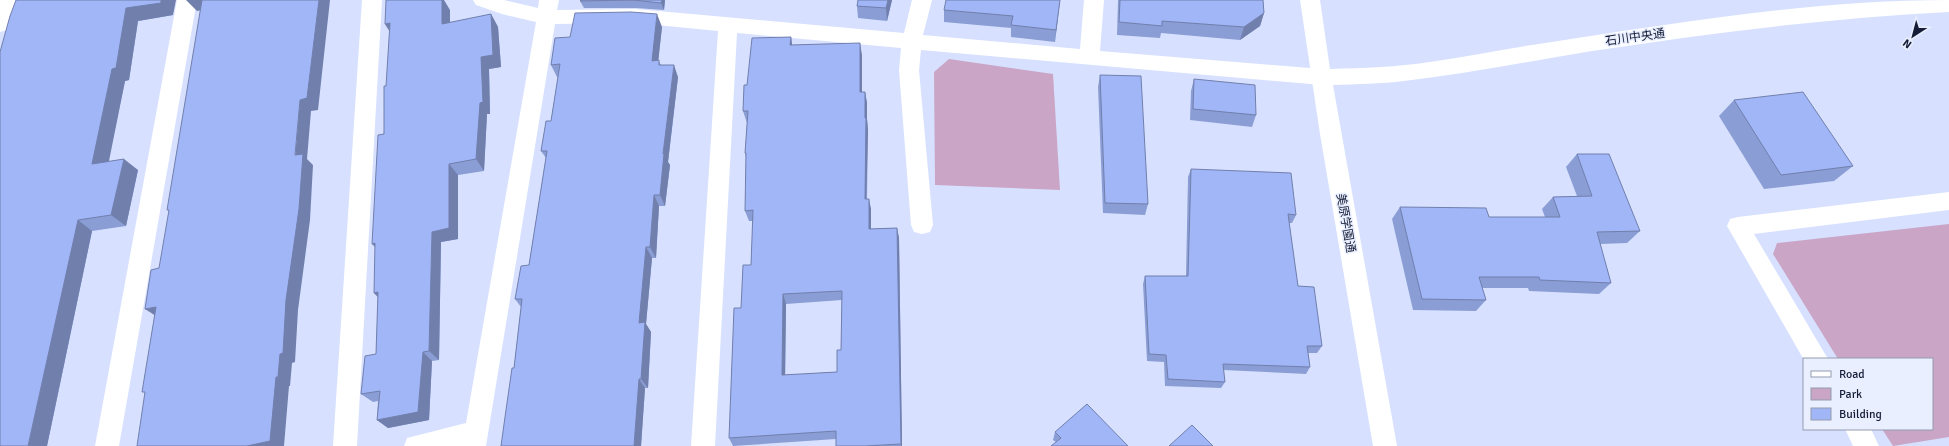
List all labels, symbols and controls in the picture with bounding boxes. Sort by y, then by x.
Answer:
north arrow [1893,16,1933,56]
street label: 石川中央通 [1604,26,1666,49]
text: N [1900,36,1914,51]
street label: 美原学園通 [1333,192,1358,254]
legend [1803,358,1933,430]
text: Road [1839,367,1865,382]
text: Park [1839,387,1862,402]
text: Building [1839,407,1882,422]

